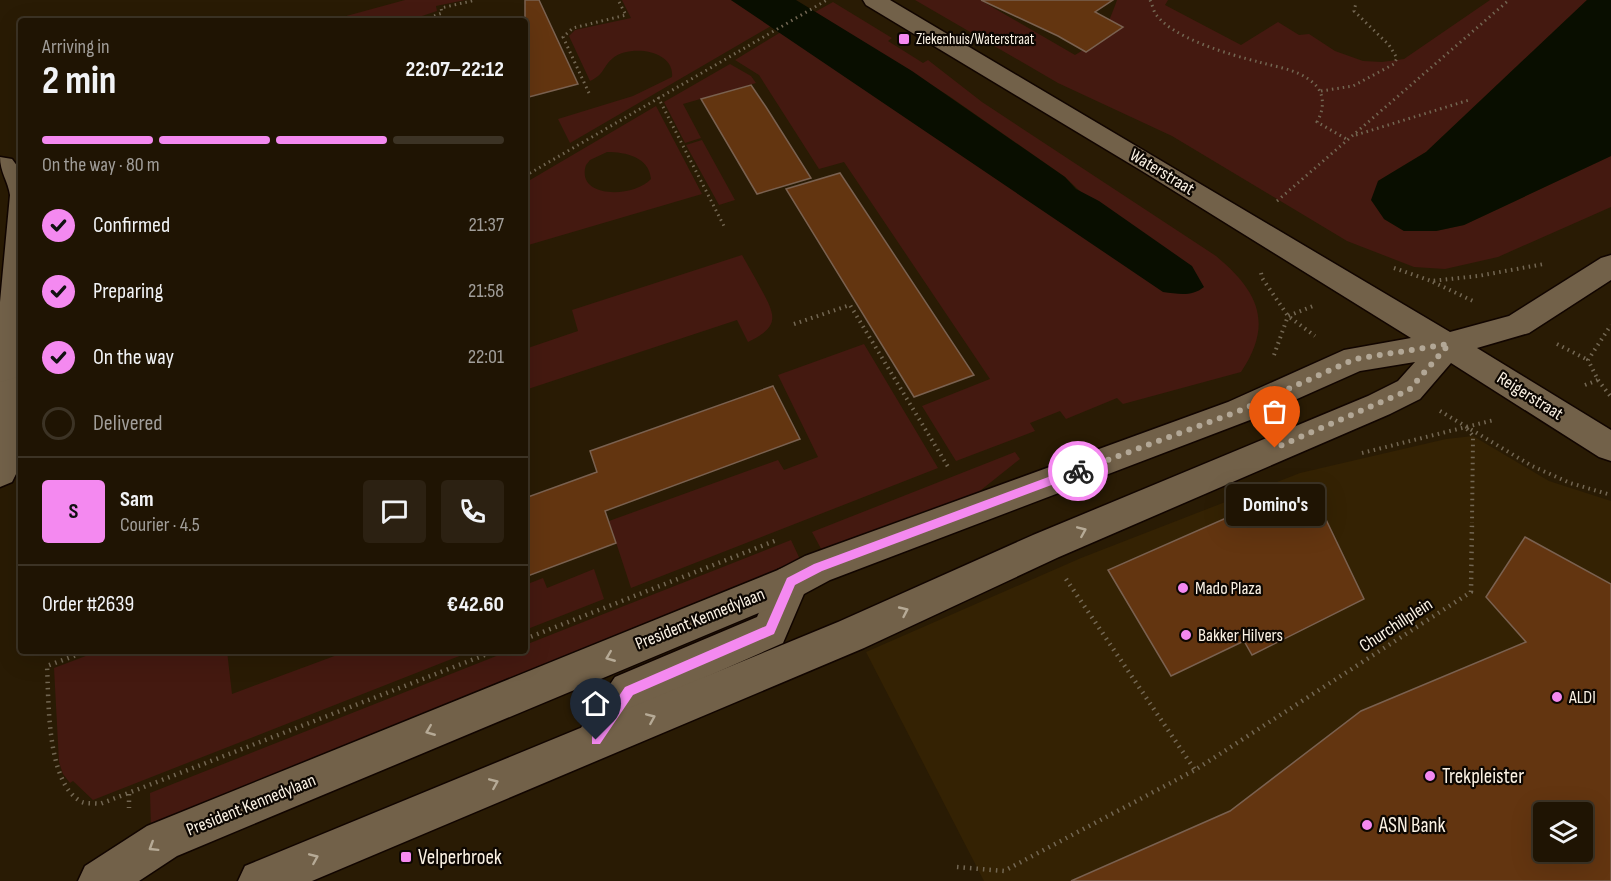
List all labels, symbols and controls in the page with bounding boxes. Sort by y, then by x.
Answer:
place label: Ziekenhuis/Waterstraat [916,30,1035,49]
marker: Ziekenhuis/Waterstraat [897,32,911,46]
text: Arriving in [42,35,110,59]
text: 22:07–22:12 [406,56,504,83]
text: 2 min [42,58,116,105]
street label: Waterstraat [1126,145,1199,200]
text: On the way · 80 m [42,153,160,177]
icon: check [42,209,75,242]
text: Confirmed [93,212,170,239]
text: 21:37 [469,213,504,237]
icon: check [42,275,75,308]
text: Preparing [93,278,163,305]
text: 21:58 [468,279,504,303]
icon: check [42,341,75,374]
text: On the way [93,344,174,371]
text: 22:01 [468,345,504,369]
street label: Reigerstraat [1493,367,1567,425]
pin [1249,386,1300,448]
icon: bag [1258,395,1291,428]
text: Delivered [93,410,162,437]
courier [1048,441,1108,501]
icon: bike [1062,455,1095,488]
button: chat [363,480,426,543]
button: phone [441,480,504,543]
callout: Domino's [1226,484,1324,526]
text: Sam [120,486,154,513]
text: Domino's [1243,493,1308,517]
text: S [69,498,78,525]
text: Courier · 4.5 [120,513,200,537]
one-way arrow [1076,526,1087,538]
place label: Mado Plaza [1195,578,1262,599]
marker: Mado Plaza [1176,581,1190,595]
street label: President Kennedylaan [632,584,768,654]
text: Order #2639 [42,591,134,618]
text: €42.60 [447,591,504,618]
street label: Churchillplein [1356,594,1436,656]
one-way arrow [898,606,909,618]
place label: Bakker Hilvers [1198,625,1283,646]
marker: Bakker Hilvers [1179,628,1193,642]
one-way arrow [605,650,616,662]
pin [570,678,621,740]
icon: home [579,687,612,720]
place label: ALDI [1568,687,1596,708]
marker: ALDI [1550,690,1564,704]
one-way arrow [644,714,655,726]
one-way arrow [425,724,436,736]
place label: Trekpleister [1442,764,1524,789]
marker: Trekpleister [1423,769,1437,783]
street label: President Kennedylaan [183,770,319,840]
one-way arrow [488,778,499,790]
map controls [1533,802,1593,862]
button: layers [1533,802,1593,862]
place label: ASN Bank [1378,813,1446,838]
marker: ASN Bank [1360,818,1374,832]
one-way arrow [149,840,160,851]
place label: Velperbroek [418,845,502,870]
marker: Velperbroek [399,850,413,864]
one-way arrow [308,853,319,865]

